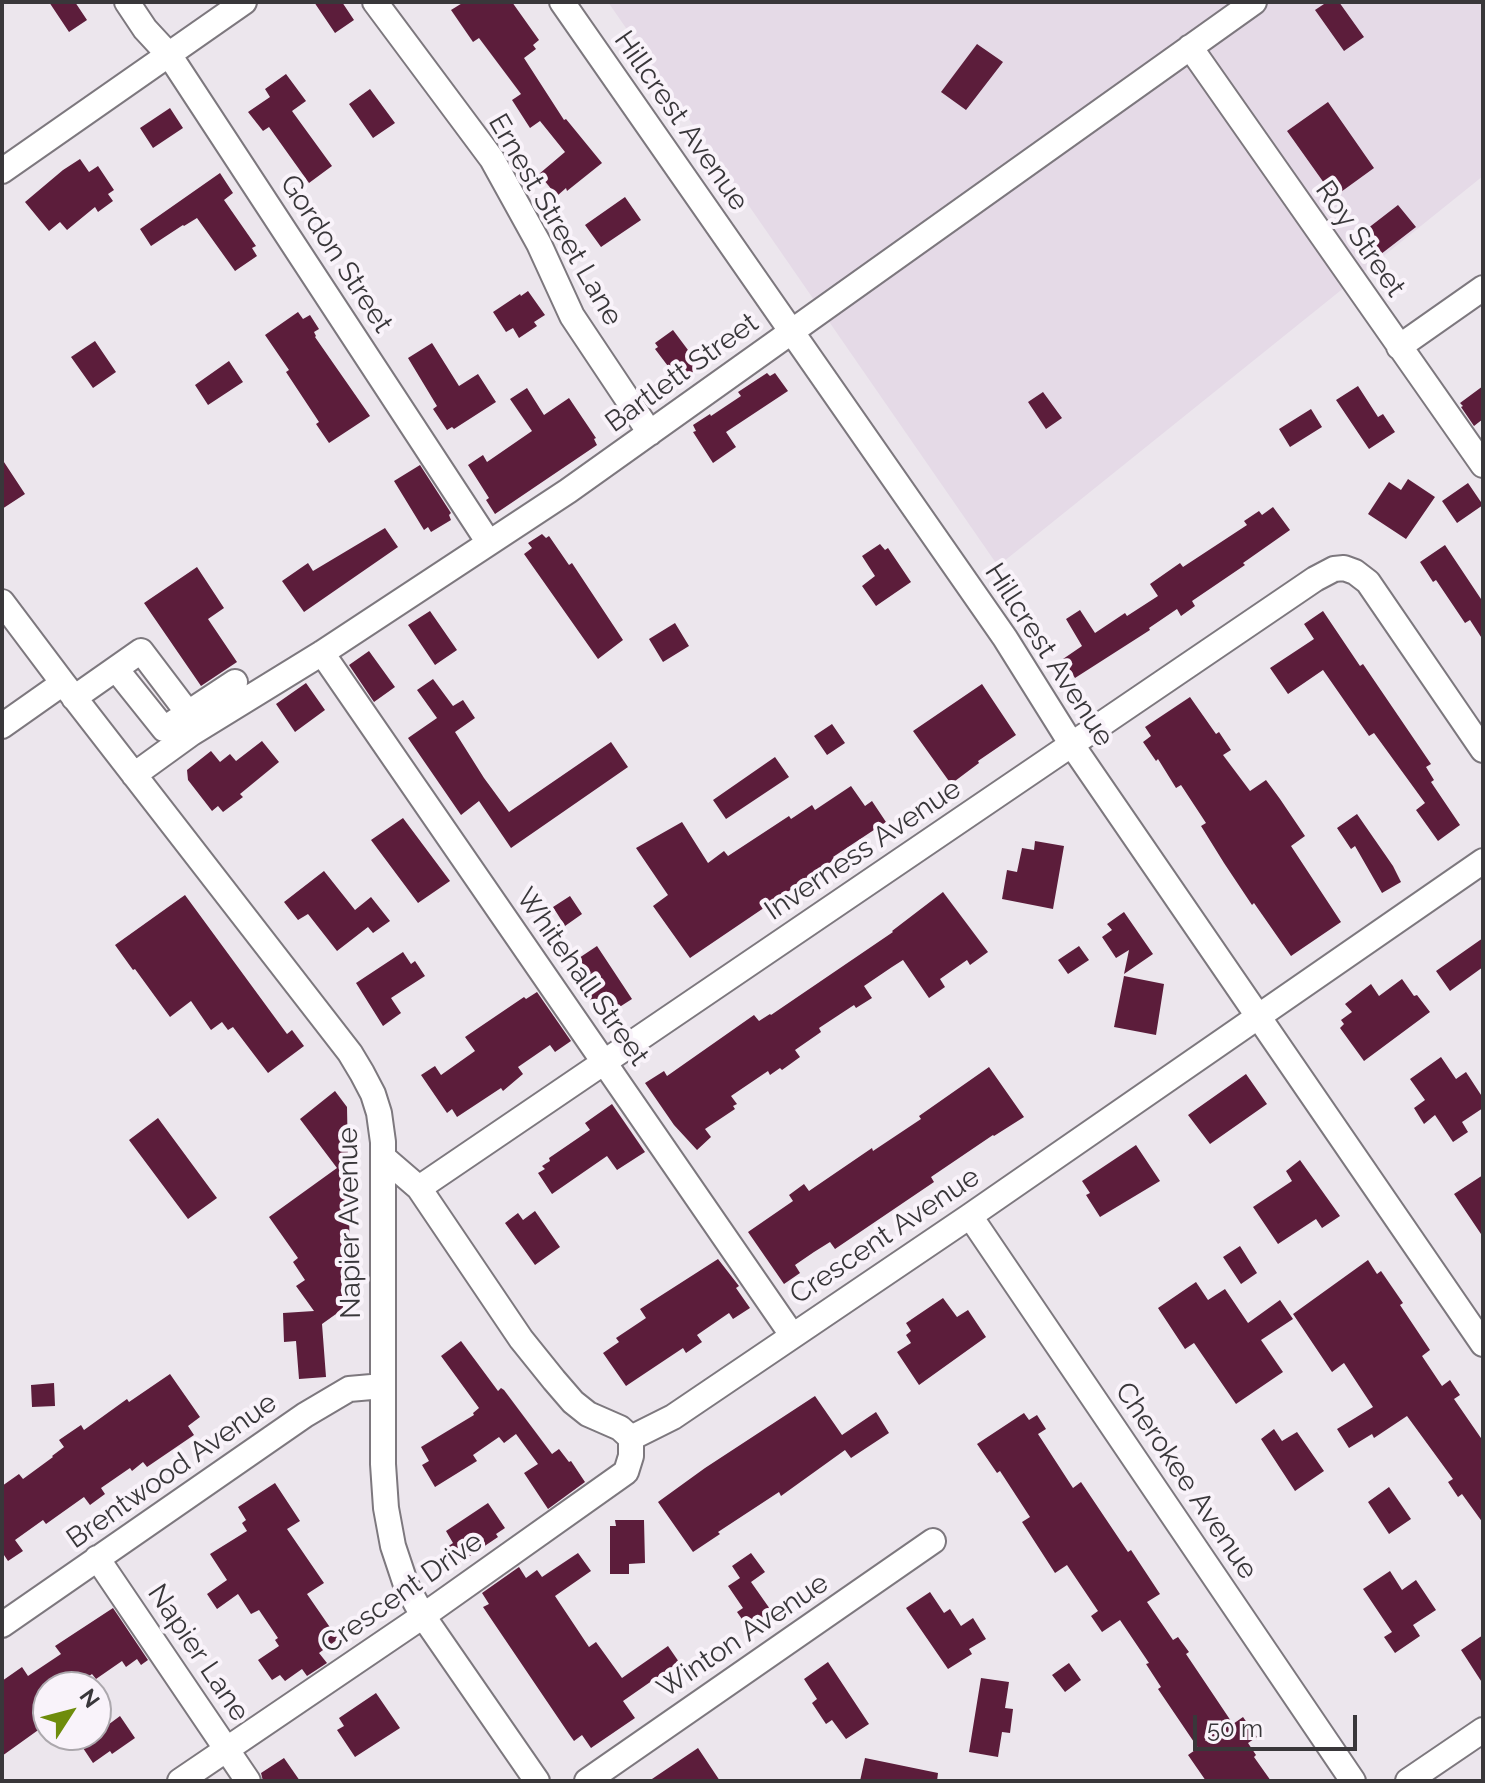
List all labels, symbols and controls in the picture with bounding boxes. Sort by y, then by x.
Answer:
street label: Hillcrest Avenue [607,25,755,217]
street label: Ernest Street Lane [481,108,629,332]
street label: Gordon Street [273,169,399,339]
street label: Roy Street [1308,175,1412,303]
street label: Bartlett Street [599,306,765,440]
street label: Hillcrest Avenue [977,557,1121,753]
street label: Inverness Avenue [759,772,967,928]
street label: Whitehall Street [508,882,656,1072]
street label: Napier Avenue [332,1127,368,1319]
street label: Crescent Avenue [784,1160,986,1312]
street label: Cherokee Avenue [1108,1376,1264,1586]
street label: Brentwood Avenue [61,1386,283,1556]
street label: Crescent Drive [315,1525,489,1661]
street label: Winton Avenue [651,1566,835,1706]
street label: Napier Lane [140,1578,256,1728]
north arrow [32,1671,112,1751]
text: N [74,1684,105,1712]
scale bar [1197,1699,1361,1749]
text: 50 m [1207,1714,1263,1743]

